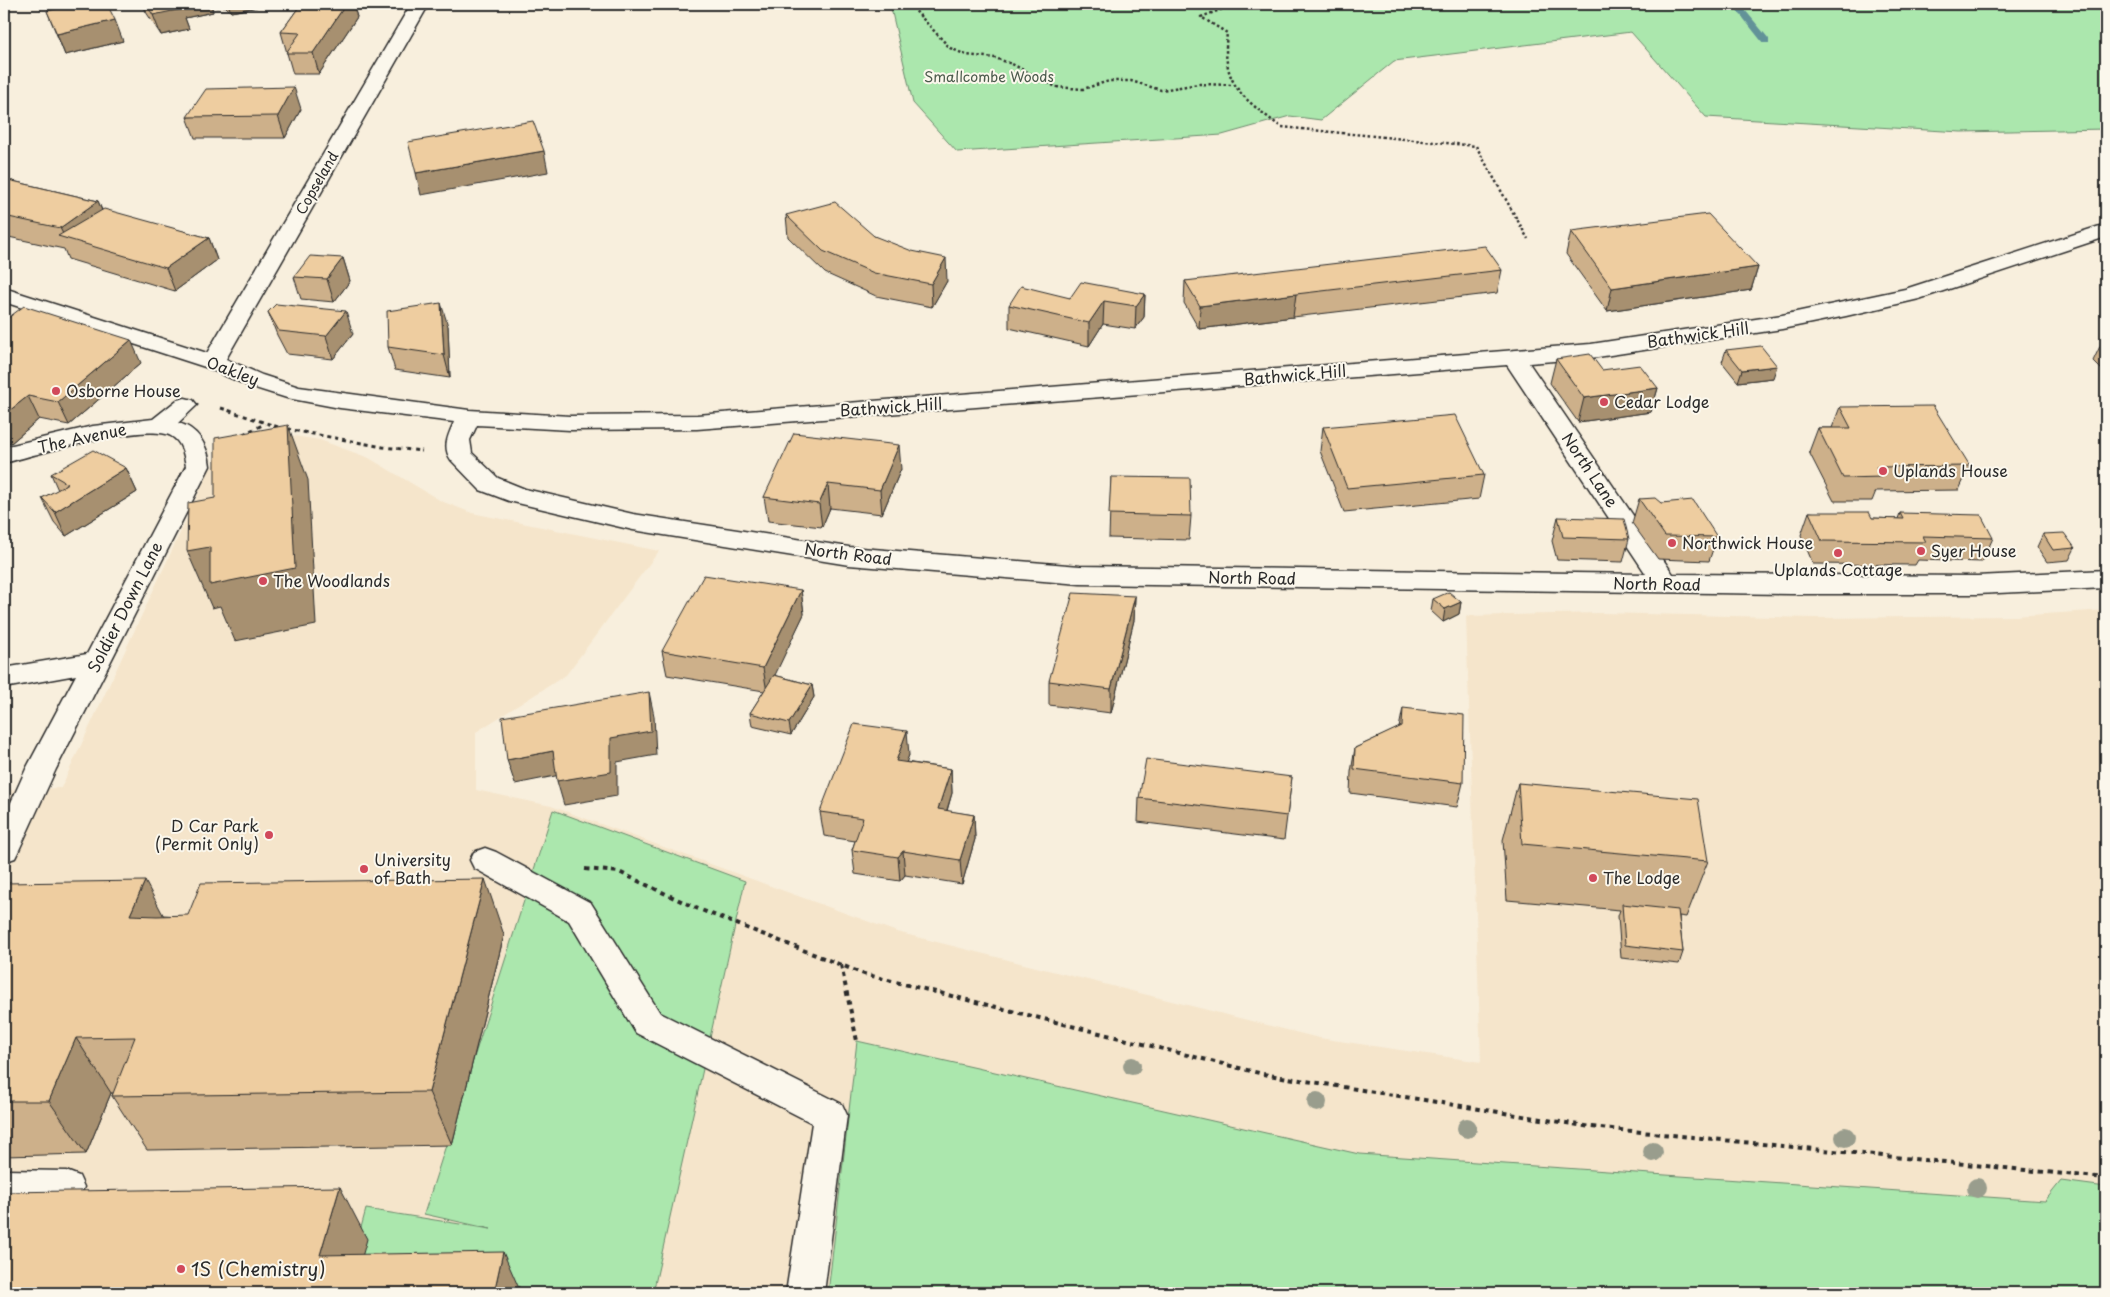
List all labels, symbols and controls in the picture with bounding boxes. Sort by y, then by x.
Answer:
park label: Smallcombe Woods [924,66,1054,87]
street label: Copseland [290,147,343,218]
street label: Bathwick Hill [1645,315,1750,353]
street label: Oakley [204,349,263,391]
street label: Bathwick Hill [1243,358,1347,390]
place label: Osborne House [66,378,181,402]
marker: Osborne House [50,385,62,397]
place label: Cedar Lodge [1614,389,1710,413]
street label: Bathwick Hill [839,390,943,422]
marker: Cedar Lodge [1598,396,1610,408]
street label: The Avenue [35,416,128,458]
street label: North Lane [1557,427,1625,512]
place label: Uplands House [1893,458,2008,482]
marker: Uplands House [1877,465,1889,477]
place label: Northwick House [1682,530,1814,554]
street label: North Road [803,536,893,570]
street label: Soldier Down Lane [81,537,168,676]
marker: Northwick House [1666,537,1678,549]
place label: Syer House [1931,538,2017,562]
marker: Syer House [1915,545,1927,557]
marker: Uplands Cottage [1832,547,1844,559]
place label: Uplands Cottage [1773,557,1903,581]
street label: North Road [1208,564,1296,590]
place label: The Woodlands [273,568,390,592]
street label: North Road [1613,570,1701,596]
marker: The Woodlands [257,575,269,587]
place label: D Car Park (Permit Only) [155,813,259,855]
marker: D Car Park (Permit Only) [263,829,275,841]
place label: University of Bath [374,847,451,889]
marker: University of Bath [358,863,370,875]
place label: The Lodge [1603,865,1680,889]
marker: The Lodge [1587,872,1599,884]
place label: 1S (Chemistry) [191,1254,326,1282]
marker: 1S (Chemistry) [175,1263,187,1275]

